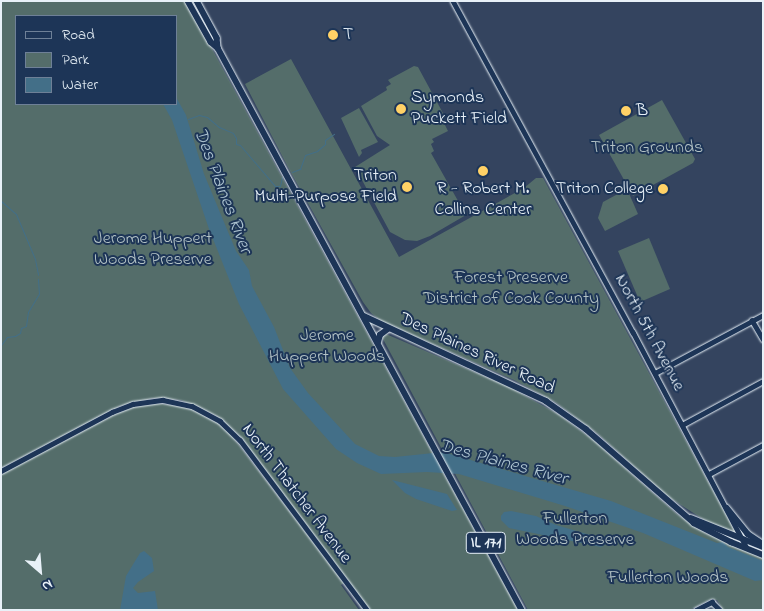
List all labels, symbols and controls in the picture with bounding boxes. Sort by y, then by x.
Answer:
legend [15,15,178,105]
text: Road [62,24,95,46]
place label: T [343,24,353,46]
marker: T [327,29,339,41]
text: Park [62,49,89,71]
text: Water [62,74,98,96]
place label: Symonds Puckett Field [411,88,507,130]
place label: B [636,100,648,122]
marker: Symonds Puckett Field [395,103,407,115]
marker: B [620,105,632,117]
water label: Des Plaines River [188,125,256,257]
park label: Triton Grounds [591,137,703,159]
marker: R - Robert M. Collins Center [477,165,489,177]
place label: Triton Multi-Purpose Field [255,166,397,208]
place label: Triton College [556,178,653,200]
place label: R - Robert M. Collins Center [434,179,532,222]
marker: Triton Multi-Purpose Field [401,181,413,193]
marker: Triton College [657,183,669,195]
park label: Jerome Huppert Woods Preserve [94,229,212,272]
park label: Forest Preserve District of Cook County [423,268,599,310]
street label: North 5th Avenue [609,271,689,395]
street label: Des Plaines River Road [396,309,558,399]
park label: Jerome Huppert Woods [269,326,385,368]
street label: North Thatcher Avenue [236,420,356,568]
water label: Des Plaines River [436,435,570,491]
park label: Fullerton Woods Preserve [516,509,634,552]
road number: IL 171 [465,530,507,556]
north arrow [15,546,65,596]
park label: Fullerton Woods [607,567,729,589]
text: N [38,573,56,596]

